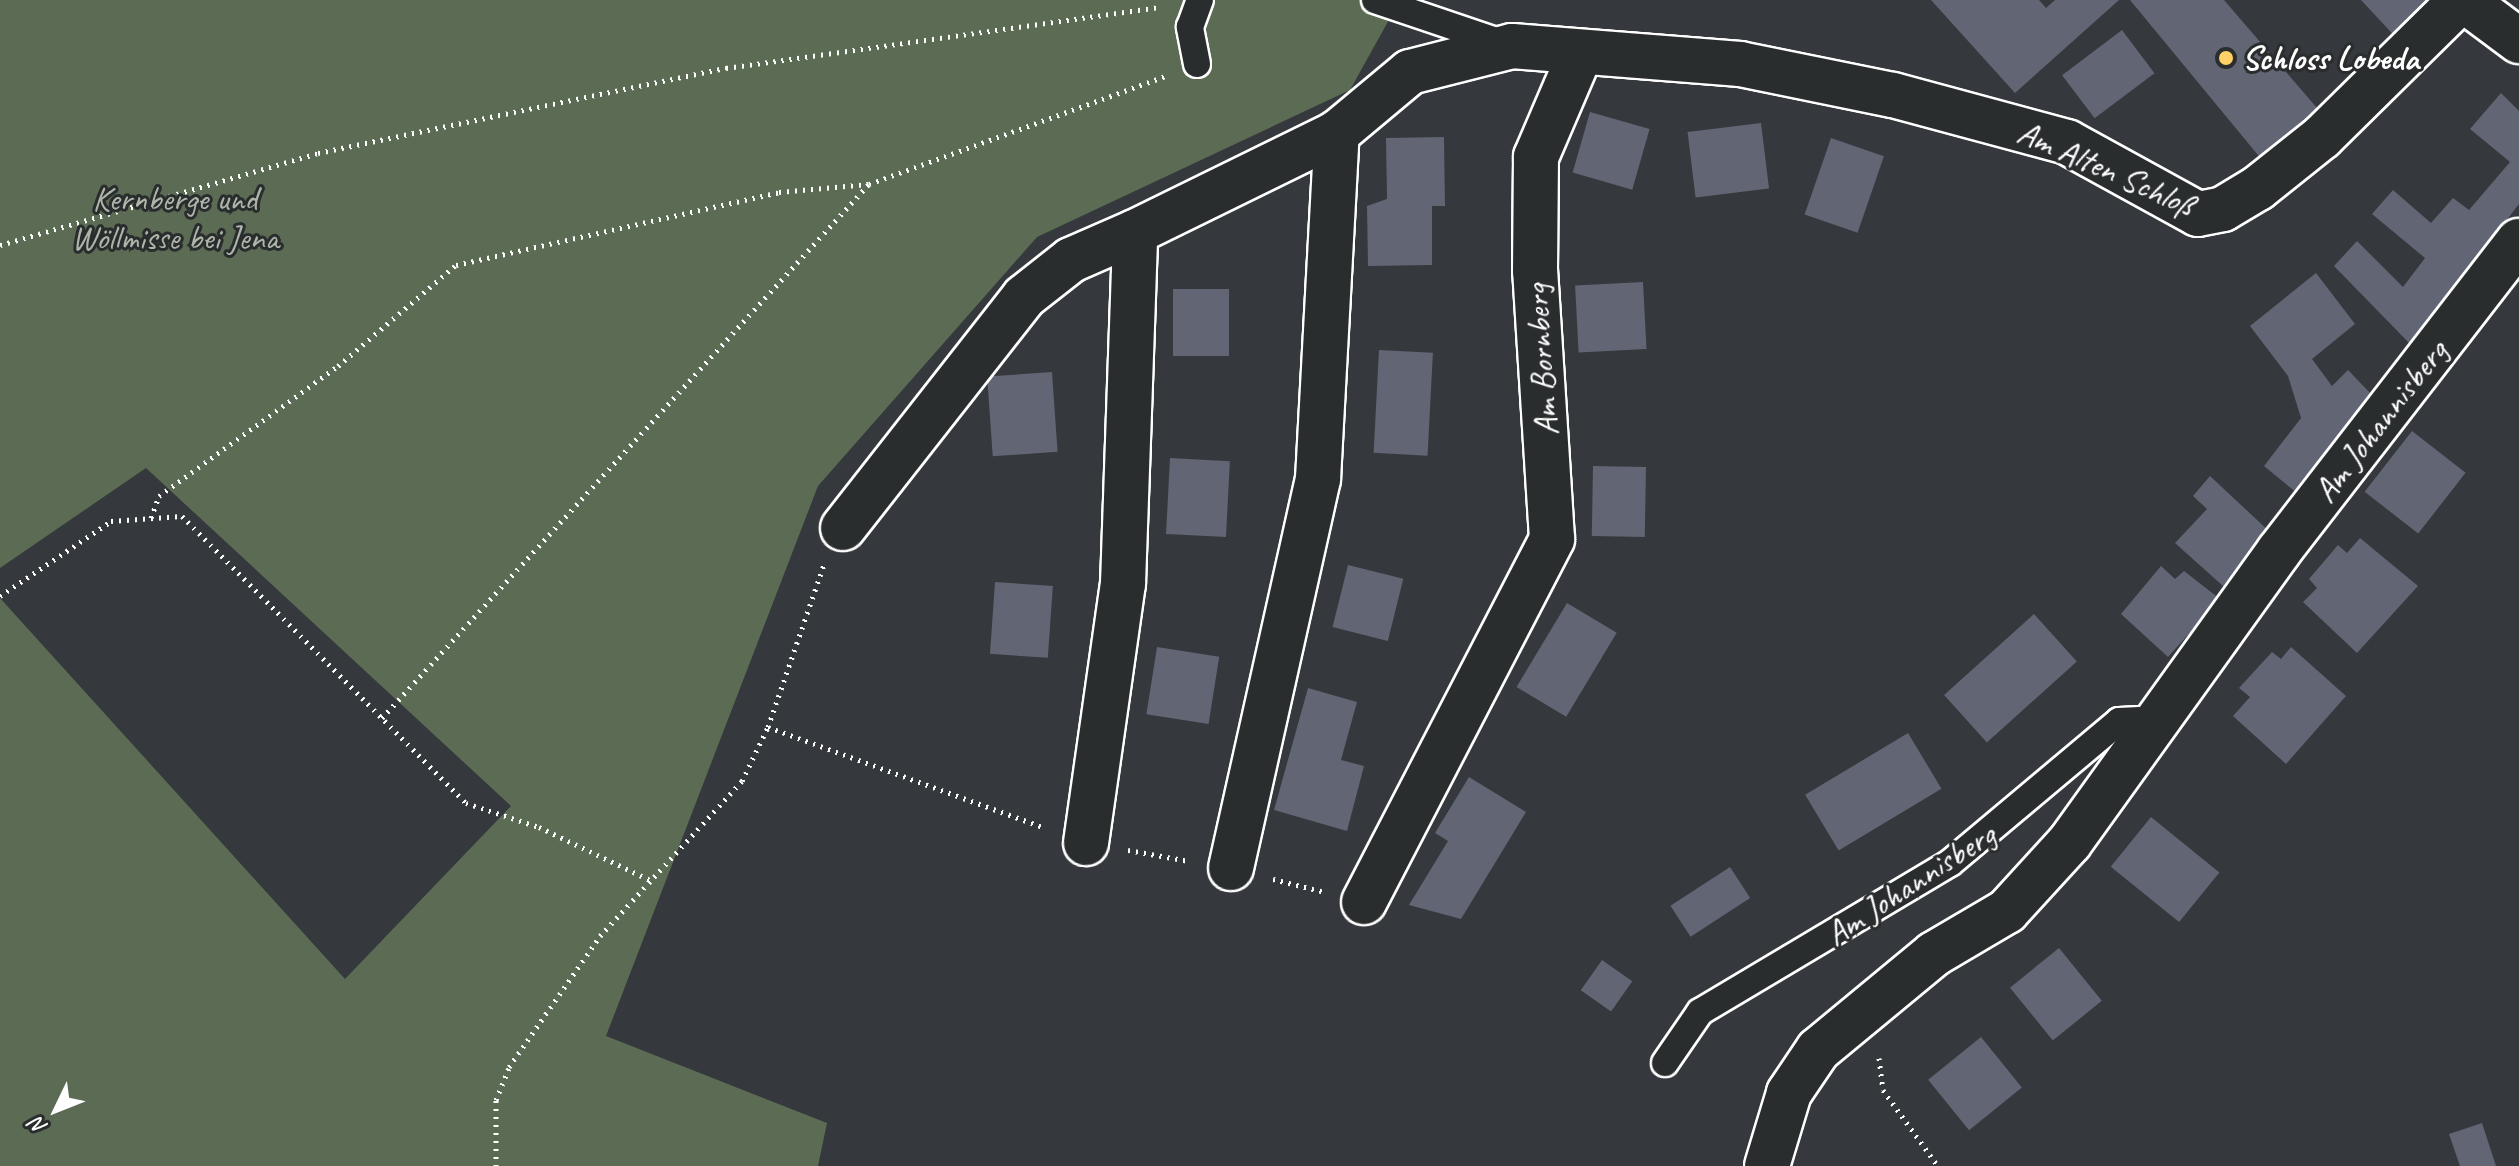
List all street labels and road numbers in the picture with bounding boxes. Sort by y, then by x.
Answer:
street label: Am Alten Schloß [2012,111,2200,225]
street label: Am Bornberg [1515,283,1567,437]
street label: Am Johannisberg [2304,332,2456,510]
street label: Am Johannisberg [1817,814,2003,954]

